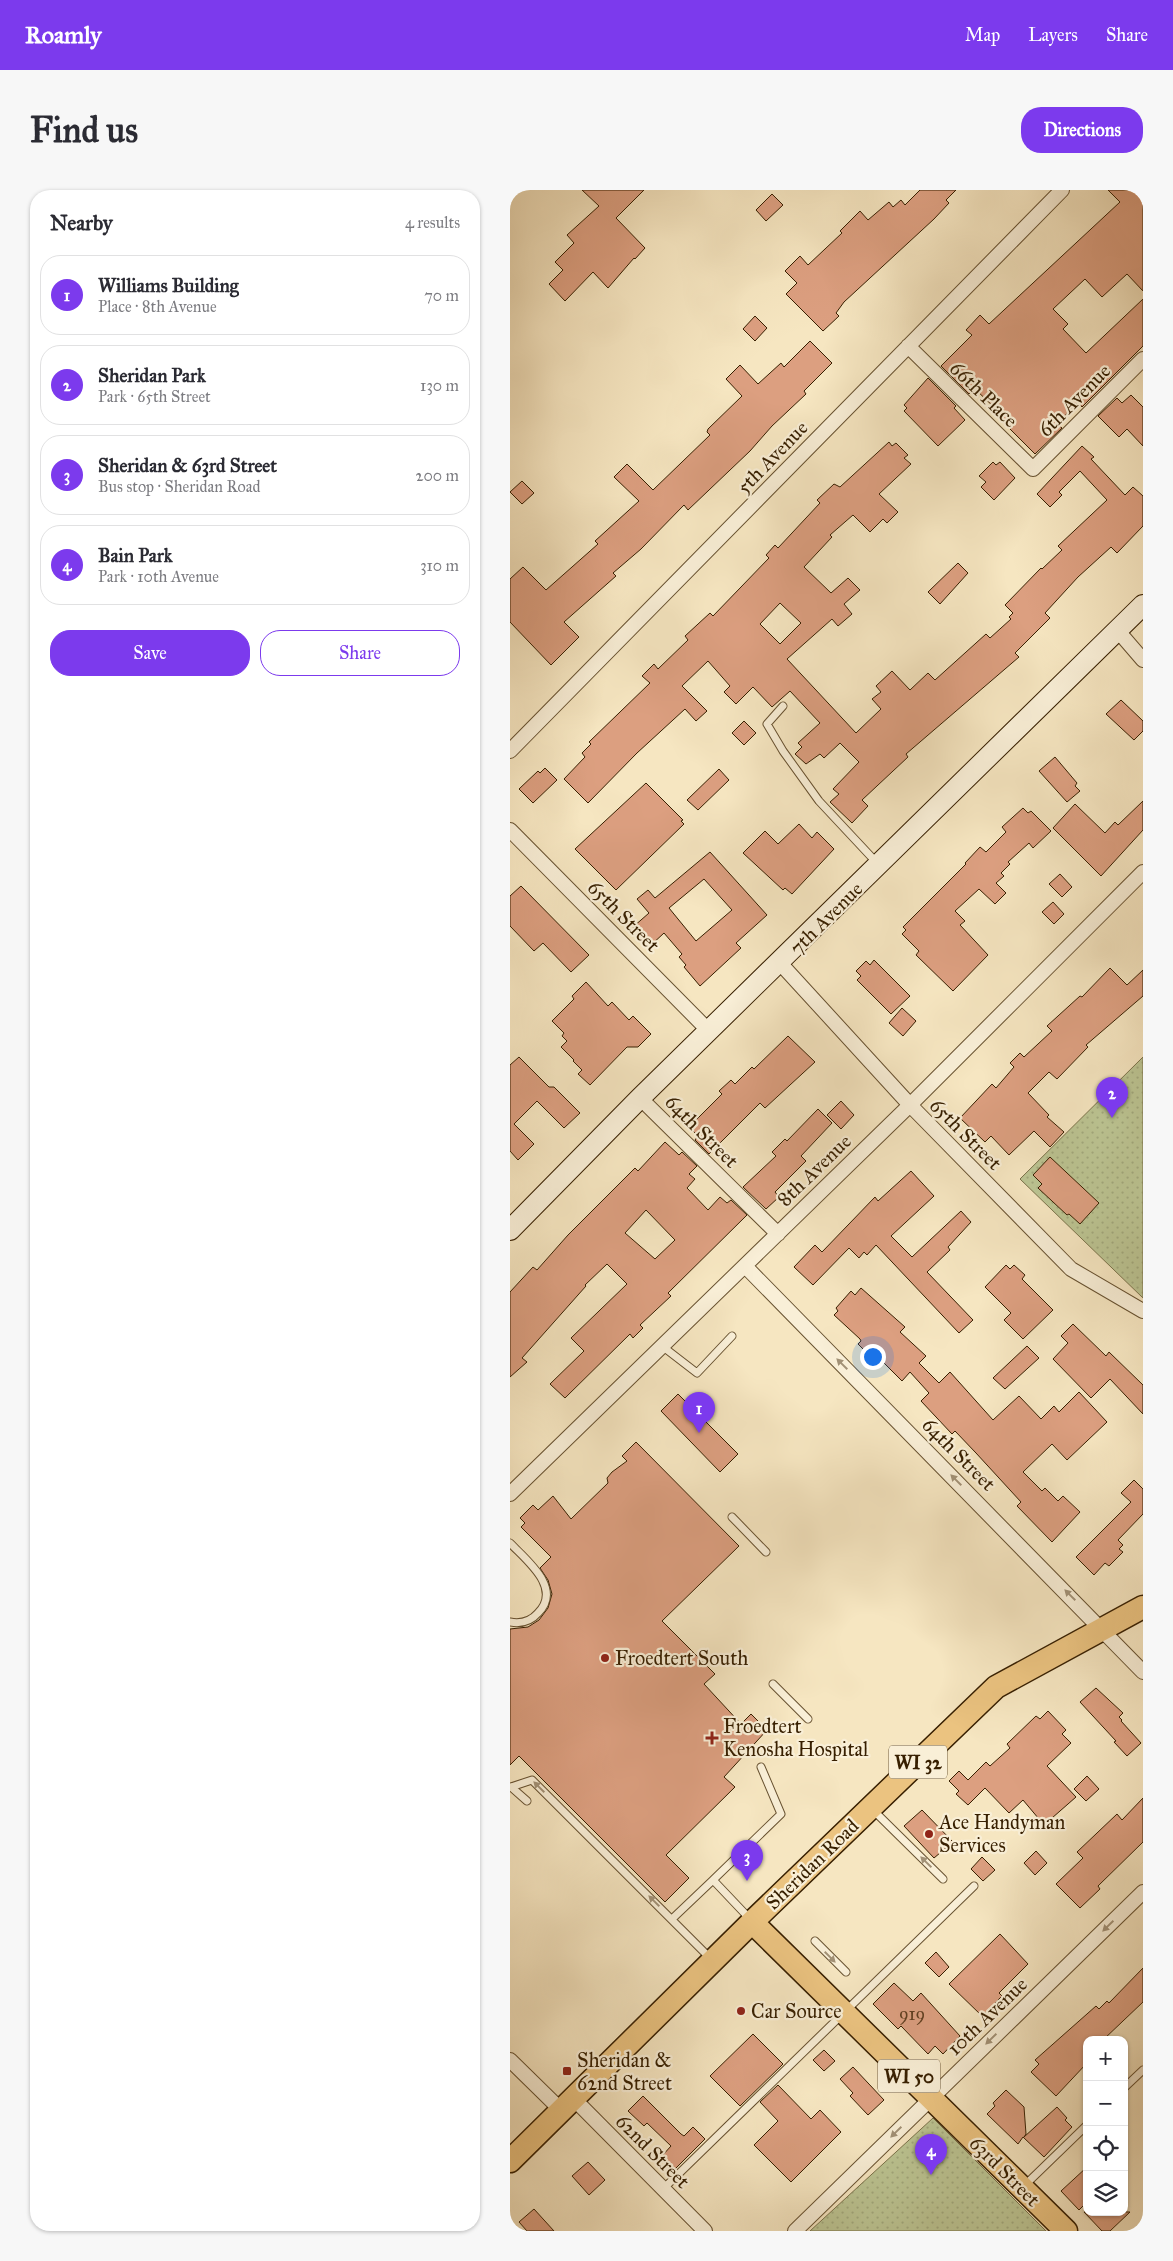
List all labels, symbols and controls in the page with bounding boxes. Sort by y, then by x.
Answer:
text: Roamly [25,20,102,50]
text: Map [965,24,1000,46]
text: Layers [1028,24,1078,46]
text: Share [1106,24,1148,46]
button: Directions [1021,107,1143,153]
text: Find us [30,109,138,152]
text: Nearby [50,210,113,236]
text: 4 results [405,213,460,232]
text: Williams Building [98,274,239,297]
text: 1 [64,286,70,305]
text: 70 m [424,286,459,305]
text: Place · 8th Avenue [98,297,217,316]
street label: 66th Place [945,356,1023,432]
street label: 6th Avenue [1033,359,1115,441]
text: Sheridan Park [98,364,206,387]
text: 2 [63,376,71,395]
text: 130 m [420,376,459,395]
text: Park · 65th Street [98,387,211,406]
street label: 5th Avenue [731,416,813,498]
text: Sheridan & 63rd Street [98,454,277,477]
text: 3 [64,466,70,485]
text: 200 m [416,466,459,485]
text: Bus stop · Sheridan Road [98,477,261,496]
text: Bain Park [98,544,173,567]
text: 4 [63,556,71,575]
text: 310 m [420,556,459,575]
text: Park · 10th Avenue [98,567,219,586]
button: Save [50,630,250,676]
button: Share [260,630,460,676]
street label: 65th Street [583,875,665,957]
street label: 7th Avenue [785,877,867,959]
pin: 2 [1096,1077,1128,1118]
street label: 64th Street [660,1089,744,1173]
street label: 65th Street [925,1093,1007,1175]
street label: 8th Avenue [772,1129,856,1211]
your location [860,1344,886,1370]
one-way arrow [836,1358,848,1370]
pin: 1 [683,1392,715,1433]
street label: 64th Street [917,1412,1001,1496]
one-way arrow [950,1474,962,1486]
one-way arrow [1064,1590,1076,1602]
place label: Froedtert South [615,1646,748,1670]
marker: Froedtert South [599,1652,611,1664]
place label: Froedtert Kenosha Hospital [723,1714,869,1761]
marker: Froedtert Kenosha Hospital [705,1731,719,1745]
road number: WI 32 [889,1745,947,1778]
one-way arrow [533,1781,545,1793]
place label: Ace Handyman Services [938,1810,1066,1857]
street label: Sheridan Road [760,1814,864,1914]
marker: Ace Handyman Services [923,1828,935,1840]
pin: 3 [731,1840,763,1881]
one-way arrow [920,1857,932,1869]
one-way arrow [649,1895,661,1907]
one-way arrow [1102,1920,1114,1932]
one-way arrow [824,1950,836,1962]
street label: 10th Avenue [942,1972,1032,2060]
place label: Car Source [751,1999,841,2023]
house number: 919 [899,2003,925,2025]
marker: Car Source [735,2005,747,2017]
one-way arrow [986,2033,998,2045]
map controls [1083,2036,1128,2216]
button: + [1083,2036,1128,2081]
place label: Sheridan & 62nd Street [577,2048,672,2095]
road number: WI 50 [878,2060,940,2092]
marker: Sheridan & 62nd Street [561,2065,573,2077]
button: − [1083,2081,1128,2126]
street label: 62nd Street [611,2109,695,2193]
one-way arrow [891,2126,903,2138]
button: locate [1083,2126,1128,2171]
street label: 63rd Street [965,2131,1045,2211]
pin: 4 [915,2134,947,2175]
button: layers [1083,2171,1128,2216]

